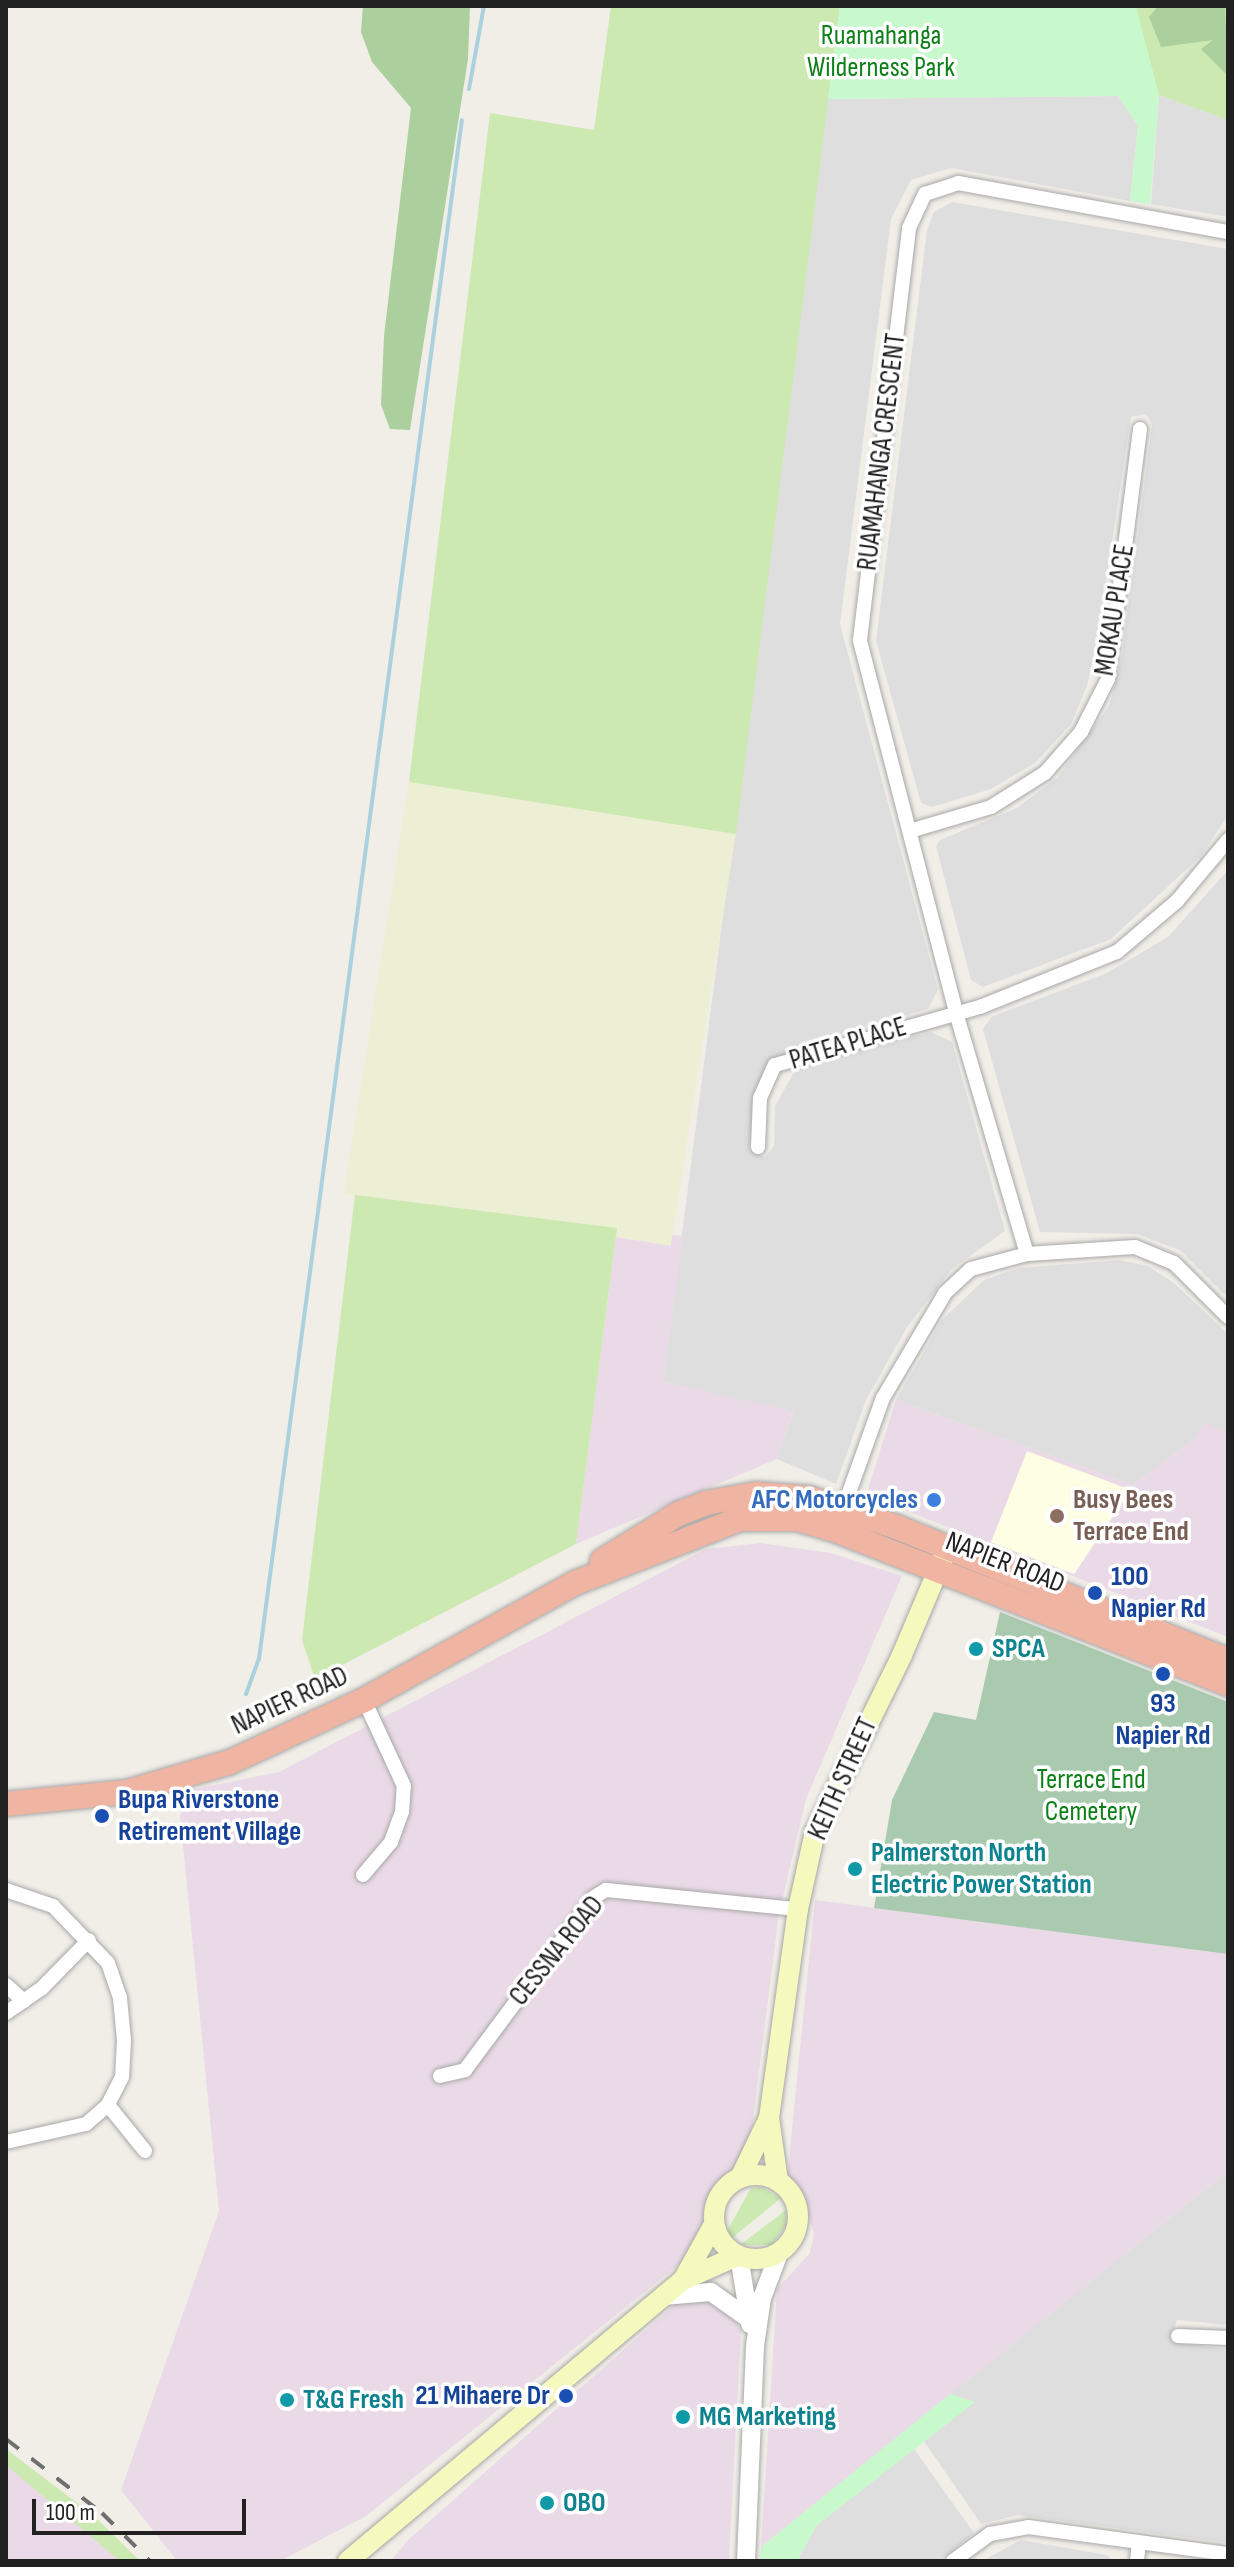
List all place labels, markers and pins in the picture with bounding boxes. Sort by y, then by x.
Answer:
place label: AFC Motorcycles [752,1483,918,1517]
place label: Busy Bees Terrace End [1073,1483,1189,1549]
marker: AFC Motorcycles [925,1491,943,1509]
marker: Busy Bees Terrace End [1048,1507,1066,1525]
place label: 100 Napier Rd [1111,1560,1206,1626]
marker: 100 Napier Rd [1086,1584,1104,1602]
place label: SPCA [992,1632,1045,1666]
marker: SPCA [967,1640,985,1658]
marker: 93 Napier Rd [1154,1665,1172,1683]
place label: 93 Napier Rd [1116,1687,1210,1753]
place label: Bupa Riverstone Retirement Village [118,1783,301,1849]
marker: Bupa Riverstone Retirement Village [93,1807,111,1825]
place label: Palmerston North Electric Power Station [871,1836,1092,1902]
marker: Palmerston North Electric Power Station [846,1860,864,1878]
place label: 21 Mihaere Dr [415,2379,550,2413]
place label: T&G Fresh [303,2383,404,2417]
marker: 21 Mihaere Dr [557,2387,575,2405]
marker: T&G Fresh [278,2391,296,2409]
place label: MG Marketing [699,2400,836,2434]
marker: MG Marketing [674,2408,692,2426]
place label: OBO [563,2486,605,2520]
marker: OBO [538,2494,556,2512]

